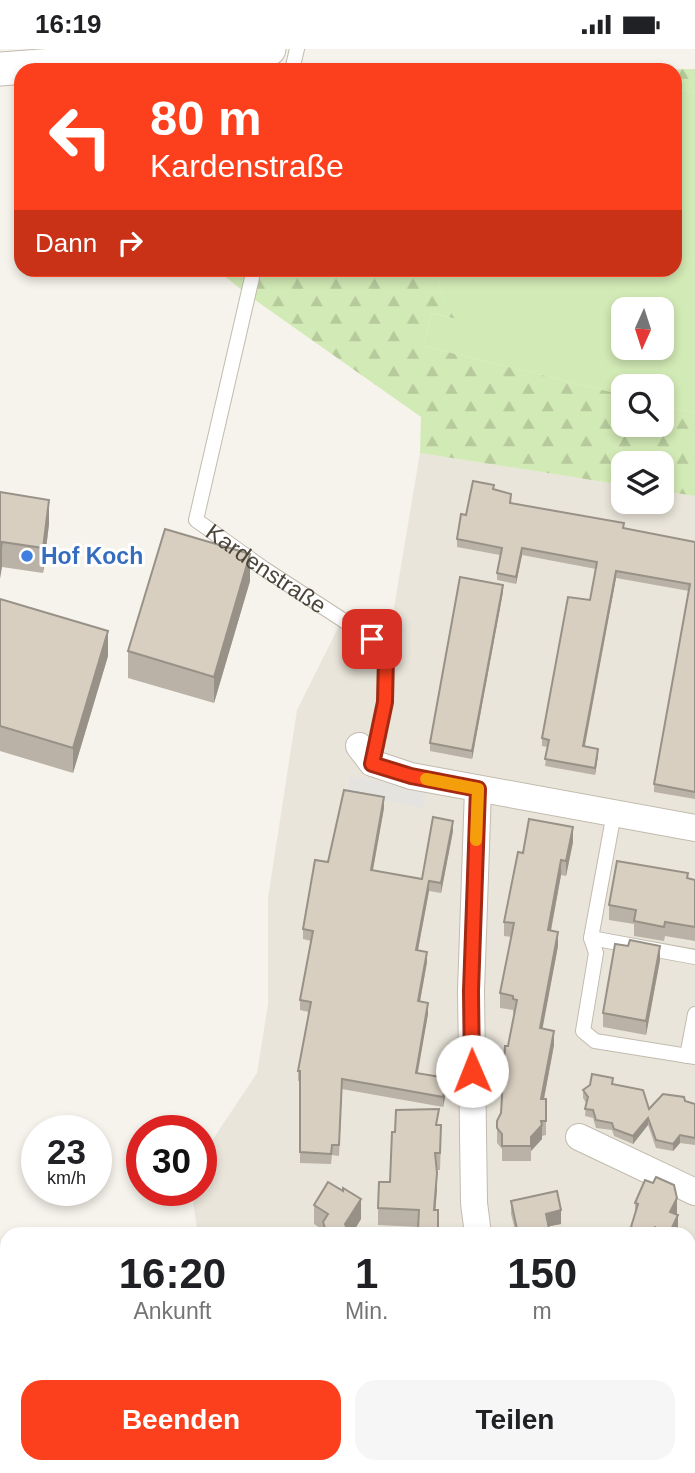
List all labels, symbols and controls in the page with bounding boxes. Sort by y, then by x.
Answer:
text: 16:19 [35,9,102,39]
icon: left [35,91,126,182]
text: 80 m [150,91,262,145]
text: Kardenstraße [150,148,344,184]
icon: right [111,224,149,262]
text: Dann [35,228,97,258]
north arrow [611,297,674,361]
map controls [611,297,674,514]
button: search [611,374,674,437]
button: layers [611,451,674,514]
street label: Kardenstraße [201,519,331,619]
place label: Hof Koch [41,543,143,569]
marker: Hof Koch [19,548,35,564]
pin [342,609,402,669]
icon: arrive [353,620,391,658]
position arrow [435,1034,509,1108]
speed limit sign: 30 [126,1115,217,1206]
text: 23 [47,1132,86,1171]
text: km/h [47,1168,86,1188]
text: 16:20 [119,1250,226,1297]
text: 1 [355,1250,378,1297]
text: 150 [507,1250,577,1297]
text: Ankunft [133,1298,211,1324]
text: Min. [345,1298,388,1324]
text: m [533,1298,552,1324]
button: Beenden [21,1380,341,1460]
button: Teilen [355,1380,675,1460]

